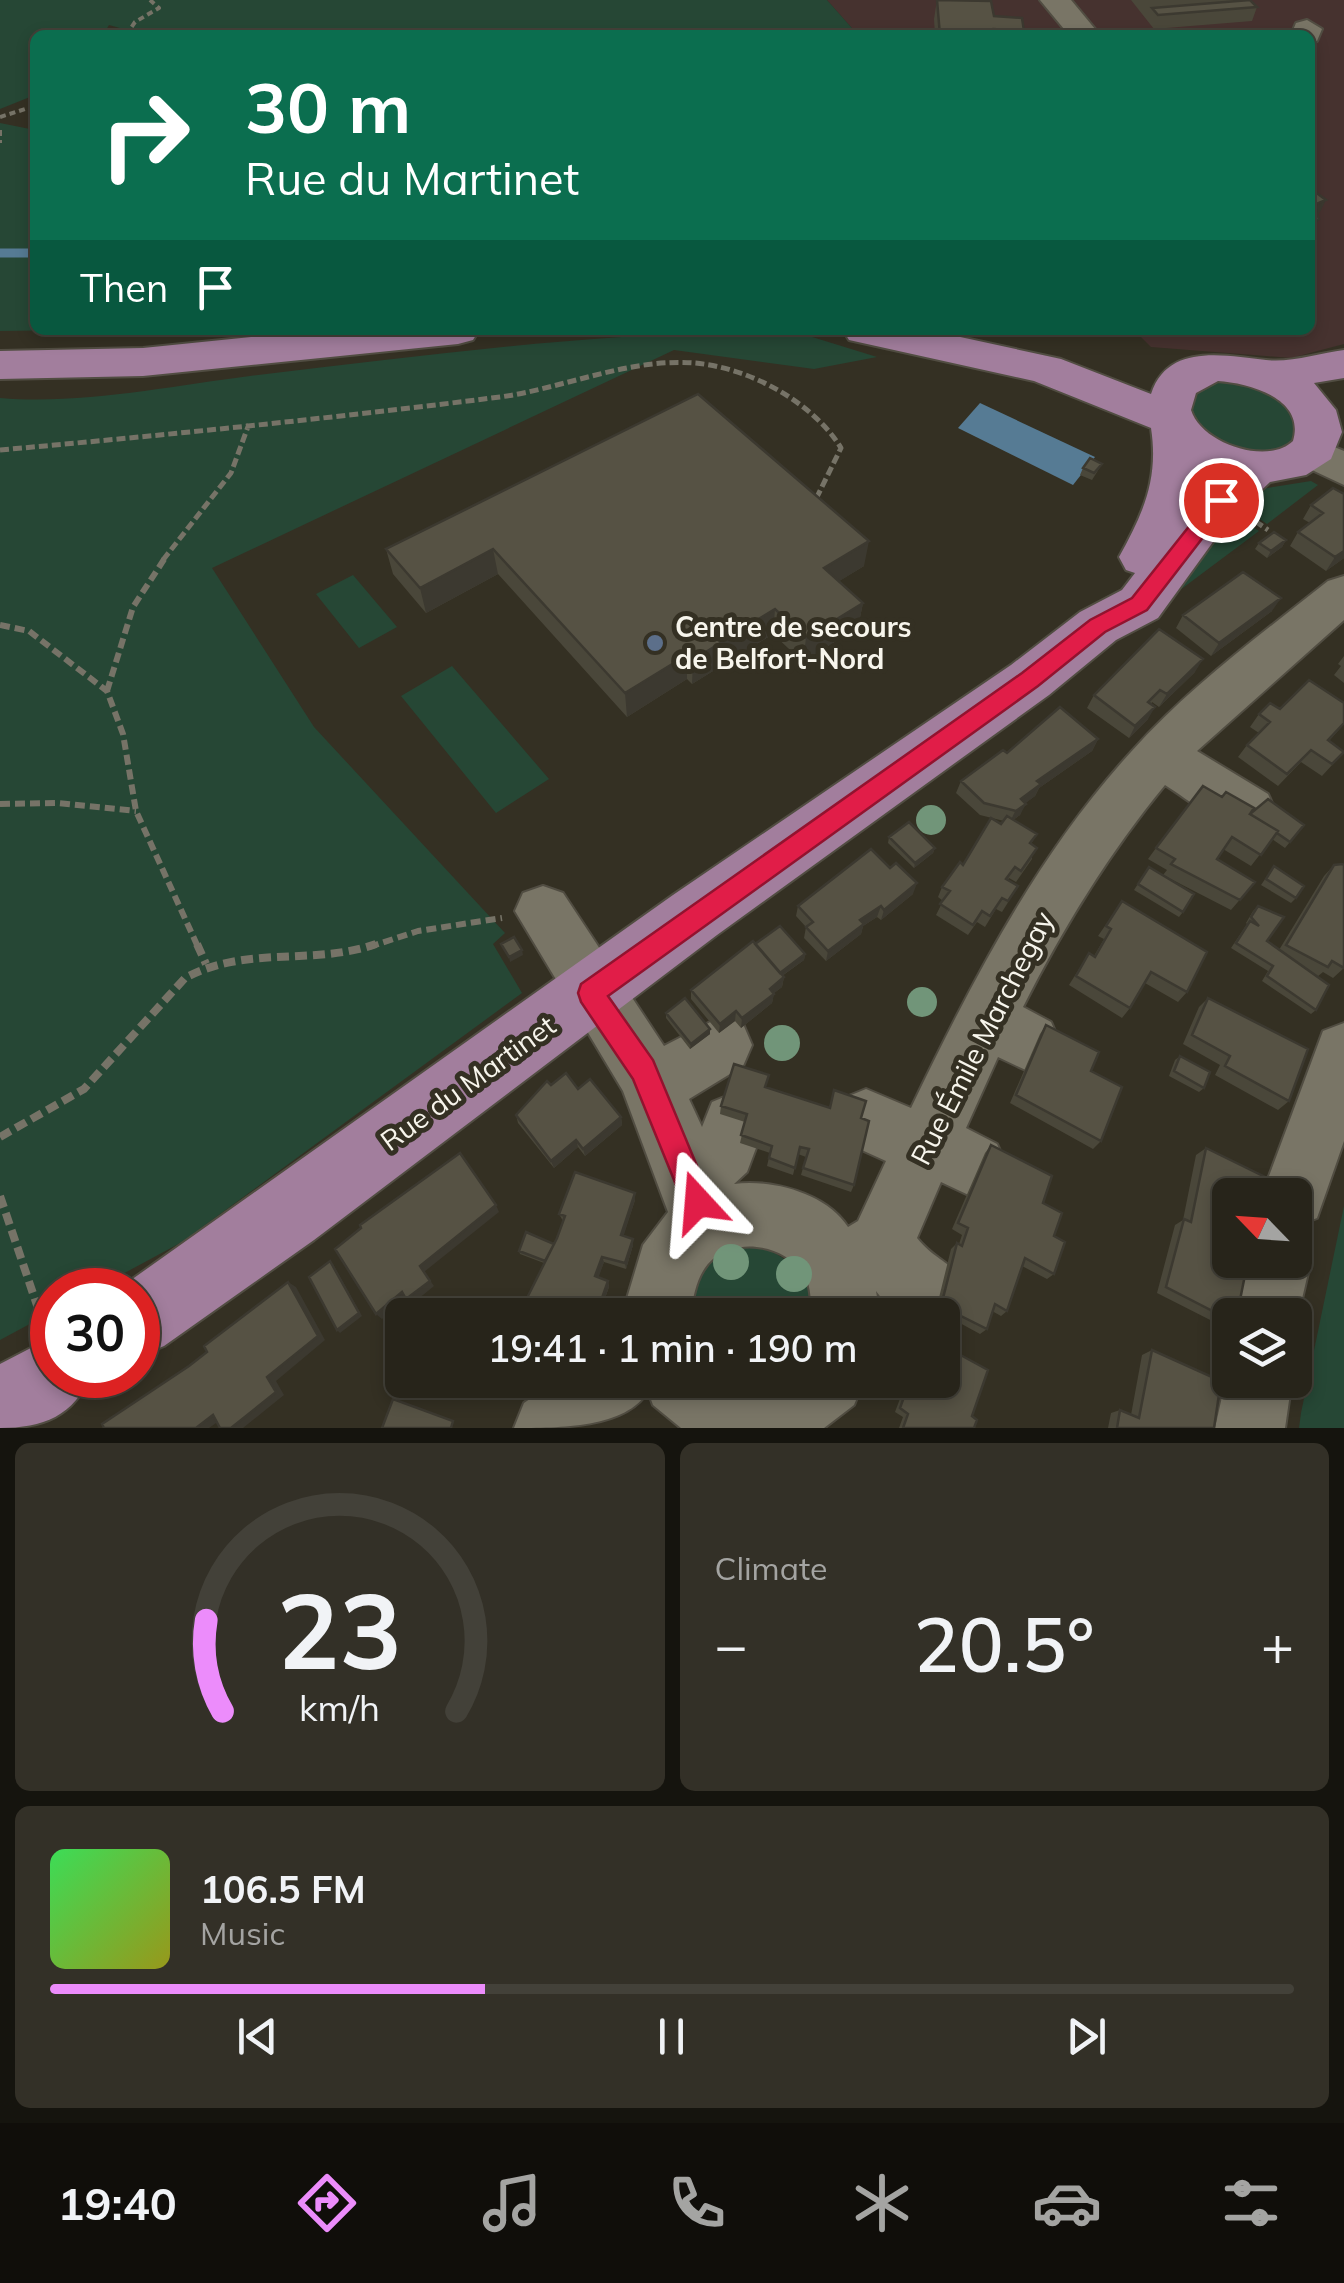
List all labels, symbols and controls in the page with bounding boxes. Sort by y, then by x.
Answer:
text: 30 m [245,63,411,151]
icon: right [80,70,210,200]
text: Rue du Martinet [245,150,579,206]
icon: arrive [188,260,243,315]
text: Then [80,264,168,312]
pin [1179,458,1264,543]
icon: arrive [1194,473,1249,528]
place label: Centre de secours de Belfort-Nord [675,609,912,676]
marker: Centre de secours de Belfort-Nord [644,632,666,654]
street label: Rue Émile Marchegay [902,905,1061,1170]
street label: Rue du Martinet [373,1007,562,1158]
position arrow [646,1150,750,1254]
north arrow [1212,1178,1312,1278]
map controls [1212,1178,1312,1398]
speed limit sign: 30 [30,1268,160,1398]
button: layers [1212,1298,1312,1398]
text: 19:41 · 1 min · 190 m [487,1324,858,1372]
text: Climate [715,1548,827,1588]
text: 23 [277,1564,402,1695]
text: 20.5° [914,1597,1095,1691]
text: − [715,1610,748,1679]
text: + [1261,1610,1294,1679]
text: km/h [299,1685,380,1730]
text: 106.5 FM [200,1865,366,1913]
text: Music [200,1913,285,1953]
icon: previous [230,2009,285,2064]
icon: pause [644,2009,699,2064]
icon: next [1059,2009,1114,2064]
icon: directions [292,2168,362,2238]
icon: music [477,2168,547,2238]
icon: phone [662,2168,732,2238]
icon: climate [847,2168,917,2238]
icon: car [1032,2168,1102,2238]
icon: filters [1216,2168,1286,2238]
text: 19:40 [57,2175,177,2231]

